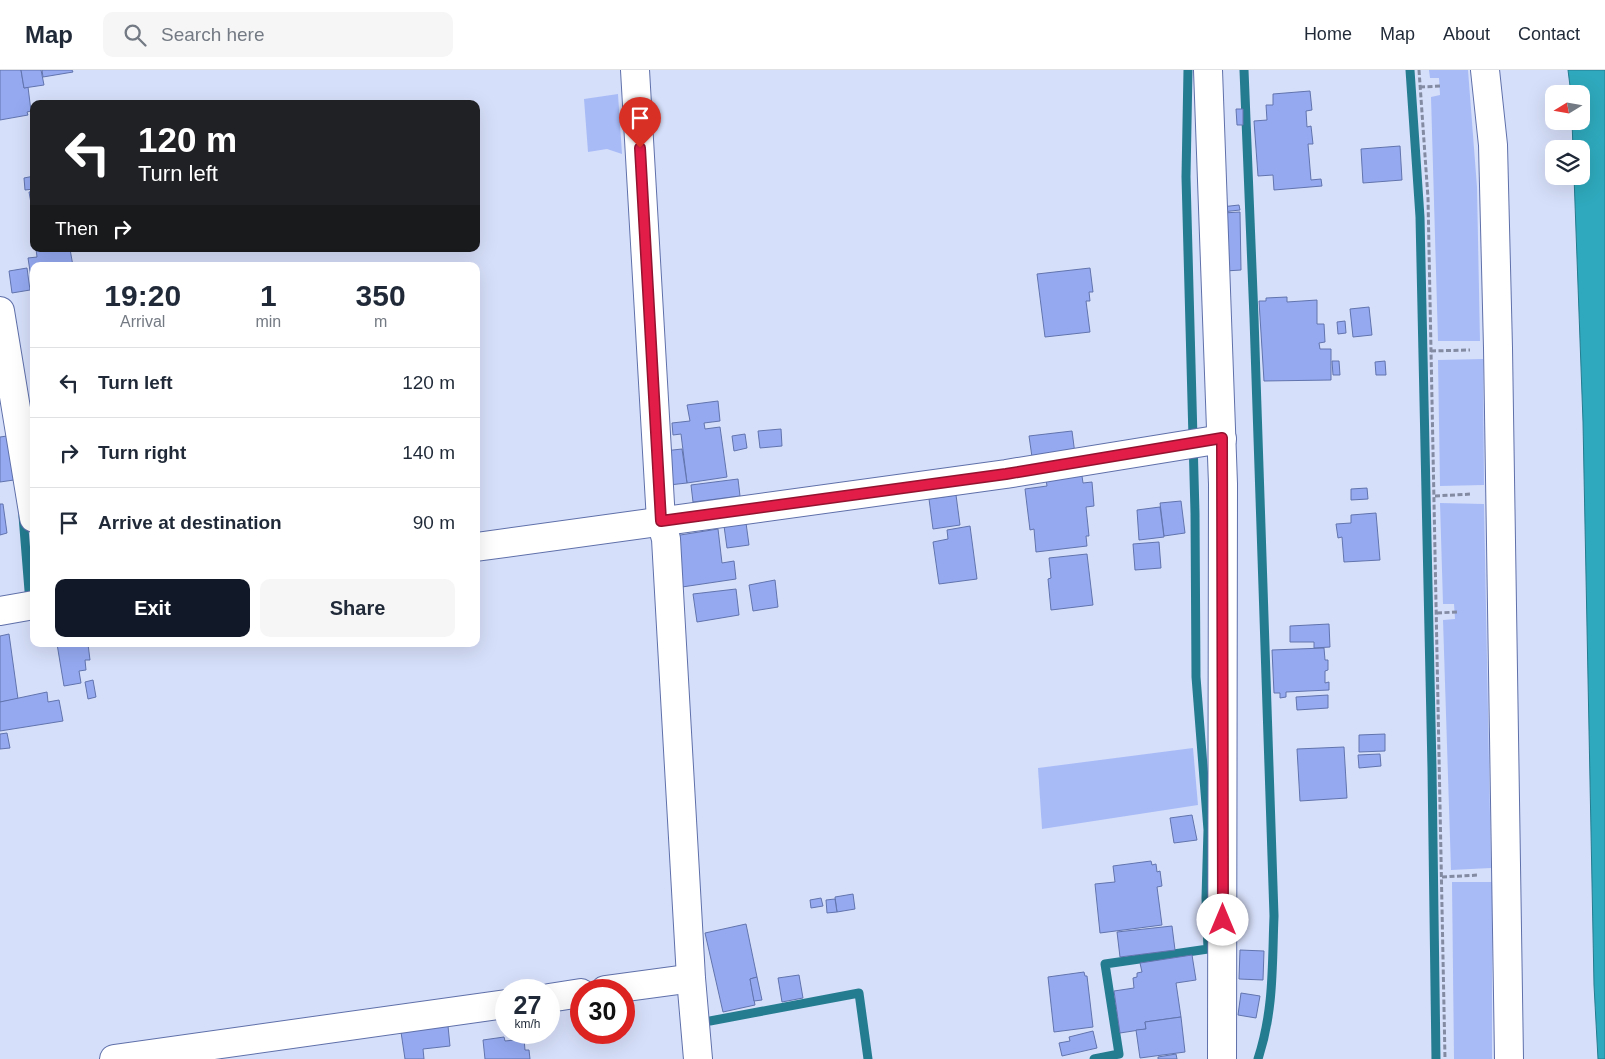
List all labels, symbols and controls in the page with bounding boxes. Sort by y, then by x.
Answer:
search box [103,12,453,57]
text: Map [25,21,73,48]
icon: search [121,21,149,49]
text: Search here [161,24,265,45]
text: Home [1304,24,1352,44]
text: Map [1380,24,1415,44]
text: About [1443,24,1490,44]
text: Contact [1518,24,1580,44]
north arrow [1545,85,1590,130]
map controls [1545,85,1590,185]
pin [619,97,661,148]
icon: arrive [626,104,654,132]
icon: left [55,120,120,185]
text: 120 m [138,120,237,159]
button: layers [1545,140,1590,185]
text: Turn left [138,161,218,186]
icon: right [108,215,136,243]
text: Then [55,218,98,239]
text: 19:20 [104,279,181,312]
text: 1 [260,279,277,312]
text: 350 [356,279,406,312]
text: Arrival [120,313,165,330]
text: min [255,313,281,330]
text: m [374,313,387,330]
icon: left [55,369,83,397]
text: Turn left [98,372,173,393]
text: 120 m [402,372,455,393]
icon: right [55,439,83,467]
text: Turn right [98,442,186,463]
text: 140 m [402,442,455,463]
icon: arrive [55,509,83,537]
text: Arrive at destination [98,512,282,533]
text: 90 m [413,512,455,533]
button: Exit [55,579,250,637]
button: Share [260,579,455,637]
position arrow [1196,893,1248,945]
speed limit sign: 30 [570,979,635,1044]
text: 27 [514,991,541,1019]
text: km/h [514,1017,541,1031]

